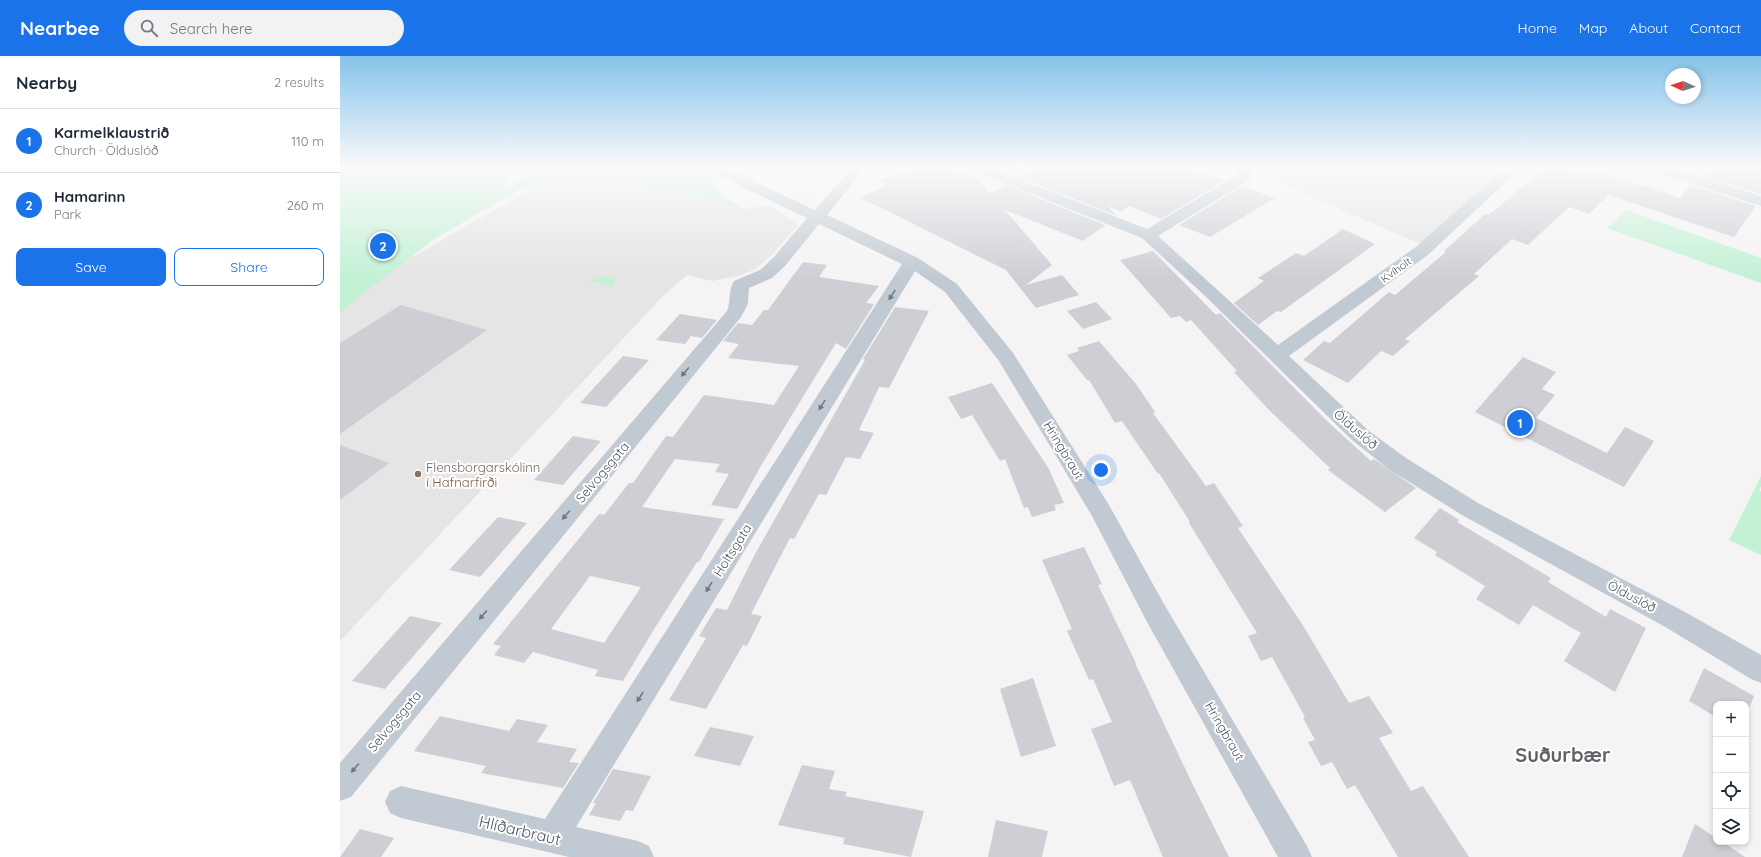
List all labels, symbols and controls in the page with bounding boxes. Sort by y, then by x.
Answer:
search box [124,10,404,46]
text: Nearbee [20,16,100,40]
icon: search [138,17,160,39]
text: Search here [170,19,253,38]
text: Home [1518,19,1557,37]
text: Map [1579,19,1607,37]
text: About [1629,19,1668,37]
text: Contact [1690,19,1741,37]
north arrow [1665,68,1701,104]
text: Nearby [16,72,77,93]
text: 2 results [274,74,324,90]
text: Karmelklaustrið [54,123,169,142]
text: 1 [26,133,32,149]
text: 110 m [291,133,324,149]
text: Church · Ölduslóð [54,142,158,158]
text: Hamarinn [54,187,125,206]
text: 2 [25,197,33,213]
text: 260 m [287,197,324,213]
text: Park [54,206,82,222]
pin: 2 [370,231,396,261]
button: Save [16,248,166,286]
button: Share [174,248,324,286]
street label: Kvíholt [1378,254,1414,286]
one-way arrow [888,289,895,301]
one-way arrow [681,366,690,377]
one-way arrow [819,399,826,411]
street label: Ölduslóð [1331,406,1381,452]
pin: 1 [1507,408,1533,438]
street label: Hringbraut [1040,418,1088,482]
street label: Selvogsgata [572,438,632,506]
place label: Flensborgarskólinn í Hafnarfirði [426,459,540,490]
your location [1091,460,1111,480]
marker: Flensborgarskólinn í Hafnarfirði [413,469,423,479]
one-way arrow [562,509,571,520]
street label: Holtsgata [710,521,754,579]
street label: Ölduslóð [1605,577,1659,615]
one-way arrow [705,581,712,592]
one-way arrow [479,609,488,620]
street label: Selvogsgata [364,687,424,755]
one-way arrow [636,691,643,703]
street label: Hringbraut [1202,699,1248,763]
map controls [1713,701,1749,845]
button: + [1713,701,1749,737]
button: − [1713,737,1749,773]
district label: Suðurbær [1515,742,1611,767]
one-way arrow [351,763,360,774]
button: locate [1713,773,1749,809]
button: layers [1713,809,1749,845]
street label: Hlíðarbraut [477,811,563,849]

